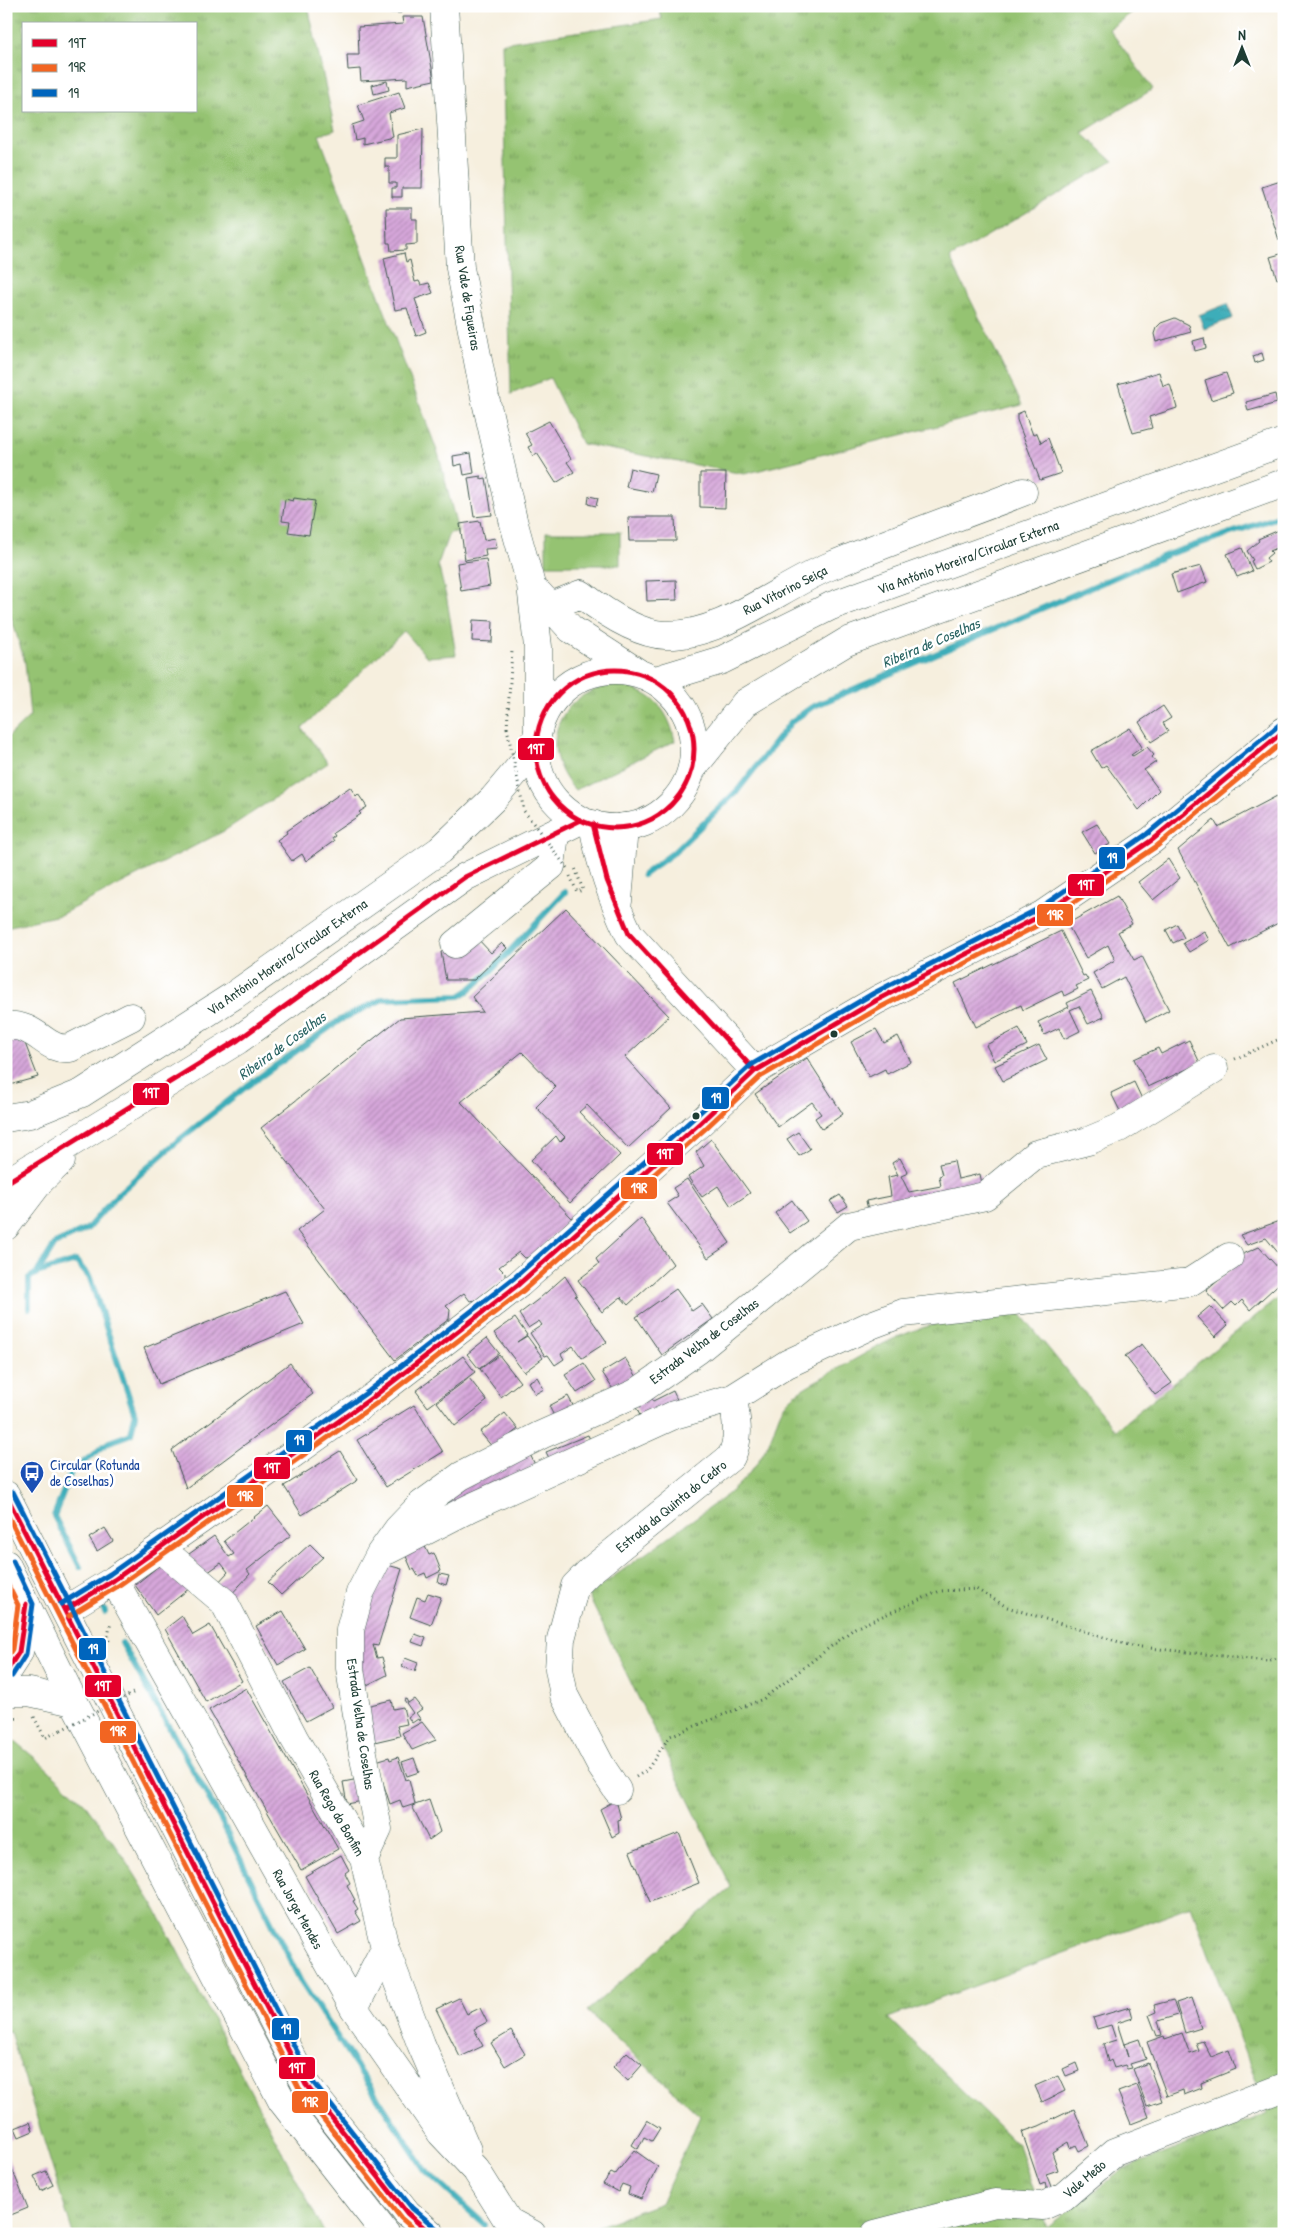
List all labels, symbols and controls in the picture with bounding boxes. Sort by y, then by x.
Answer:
legend [22,22,198,112]
north arrow [1218,22,1268,72]
text: N [1238,25,1246,44]
text: 19T [68,32,87,53]
text: 19R [68,56,86,77]
text: 19 [68,82,79,103]
street label: Rua Vale de Figueiras [450,244,486,352]
street label: Via António Moreira/Circular Externa [875,515,1062,598]
street label: Rua Vitorino Seiça [740,560,830,619]
water label: Ribeira de Coselhas [879,612,984,673]
line badge: 19T [517,737,555,761]
text: 19T [528,739,545,758]
line badge: 19 [1098,846,1126,870]
text: 19 [1107,848,1118,867]
line badge: 19T [1067,873,1105,897]
text: 19T [1078,875,1095,894]
street label: Via António Moreira/Circular Externa [203,894,371,1019]
line badge: 19R [1036,903,1074,927]
text: 19R [1047,905,1064,924]
water label: Ribeira de Coselhas [233,1006,331,1085]
unlabelled marker [829,1029,839,1039]
line badge: 19T [132,1082,170,1106]
text: 19T [143,1083,160,1102]
line badge: 19 [701,1086,730,1110]
text: 19 [711,1088,722,1107]
unlabelled marker [691,1111,701,1121]
line badge: 19T [646,1142,684,1166]
text: 19T [657,1144,674,1163]
line badge: 19R [620,1176,658,1200]
text: 19R [631,1178,648,1197]
street label: Estrada Velha de Coselhas [645,1293,762,1388]
line badge: 19 [285,1429,313,1453]
text: 19 [294,1430,305,1449]
place label: Circular (Rotunda de Coselhas) [50,1455,140,1490]
street label: Estrada da Quinta do Cedro [611,1455,730,1556]
line badge: 19T [253,1456,291,1480]
text: 19T [264,1458,281,1477]
bus stop icon: Circular (Rotunda de Coselhas) [19,1460,45,1494]
line badge: 19R [226,1484,264,1508]
text: 19R [237,1486,254,1505]
line badge: 19 [78,1637,107,1661]
text: 19 [88,1639,99,1658]
street label: Estrada Velha de Coselhas [343,1657,380,1791]
line badge: 19T [84,1674,122,1698]
text: 19T [95,1676,112,1695]
line badge: 19R [99,1720,137,1744]
text: 19R [110,1721,127,1740]
street label: Rua Rego do Bonfim [304,1766,370,1860]
street label: Rua Jorge Mendes [268,1865,328,1953]
line badge: 19 [271,2017,300,2041]
text: 19 [281,2019,292,2038]
line badge: 19T [278,2056,316,2080]
text: 19T [289,2058,306,2077]
line badge: 19R [291,2090,329,2114]
text: 19R [302,2092,319,2111]
street label: Vale Meão [1058,2155,1110,2202]

